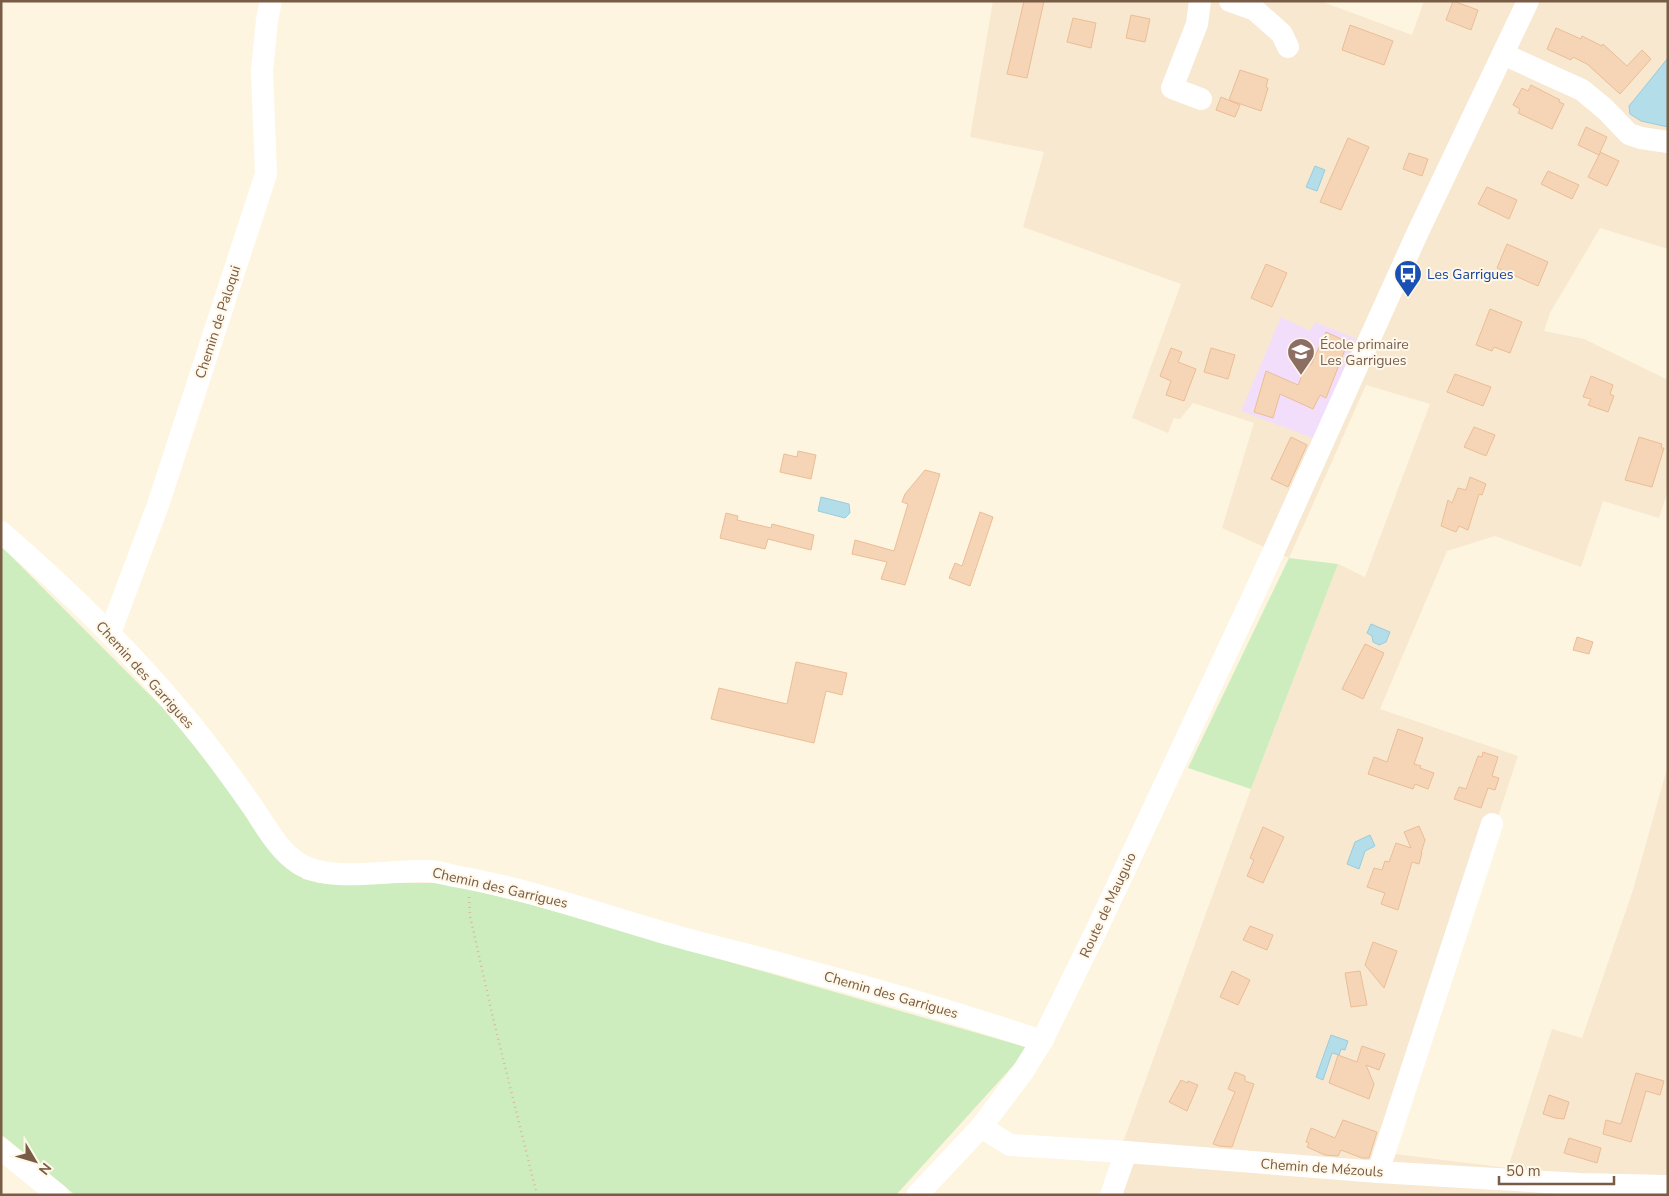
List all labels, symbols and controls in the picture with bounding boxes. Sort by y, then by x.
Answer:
bus stop icon: Les Garrigues [1393,259,1423,298]
street label: Chemin de Paloqui [191,263,245,381]
place label: Les Garrigues [1427,265,1514,284]
place label: École primaire Les Garrigues [1320,335,1409,370]
school or university icon: École primaire Les Garrigues [1286,337,1316,376]
street label: Chemin des Garrigues [92,617,199,733]
street label: Route de Mauguio [1075,849,1141,961]
street label: Chemin des Garrigues [430,863,570,913]
street label: Chemin des Garrigues [822,967,961,1023]
north arrow [10,1136,60,1186]
street label: Chemin de Mézouls [1260,1154,1384,1182]
scale bar [1499,1154,1614,1186]
text: N [34,1159,56,1179]
text: 50 m [1506,1161,1541,1181]

